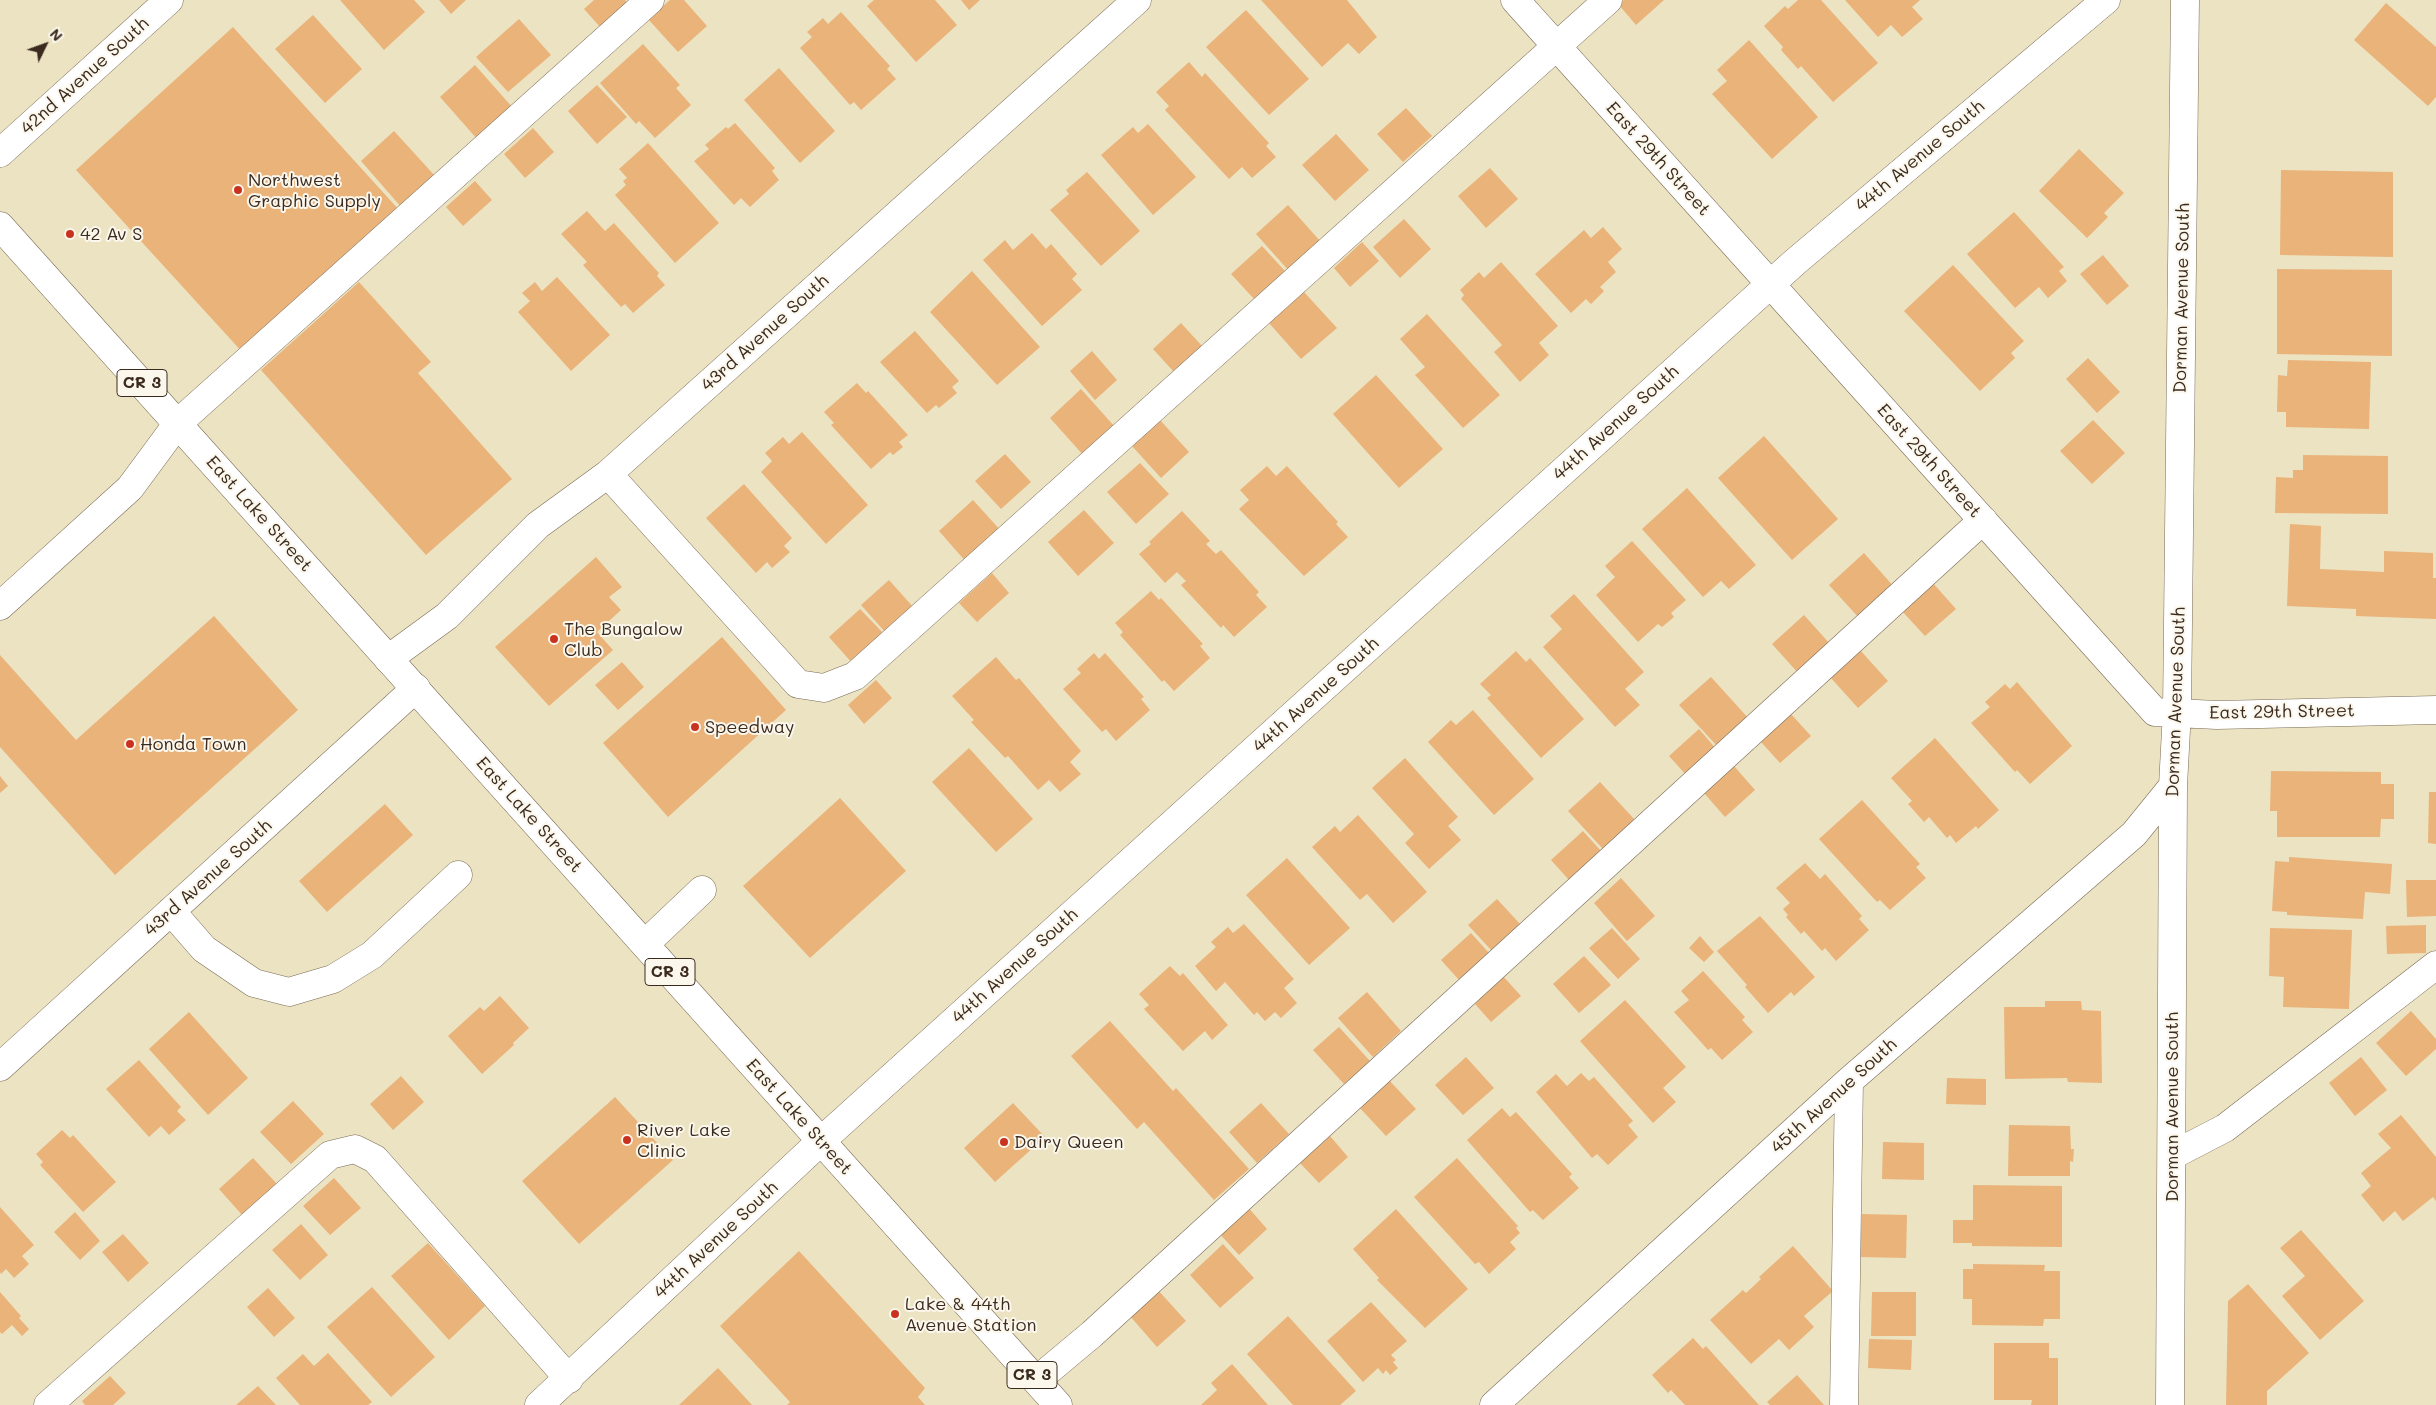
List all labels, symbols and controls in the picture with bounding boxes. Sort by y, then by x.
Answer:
street label: 42nd Avenue South [17,13,153,139]
north arrow [20,20,70,70]
text: N [46,24,67,45]
street label: 44th Avenue South [1851,96,1989,216]
street label: East 29th Street [1601,98,1715,220]
place label: Northwest Graphic Supply [248,169,381,212]
marker: Northwest Graphic Supply [232,184,244,196]
street label: Dorman Avenue South [2170,203,2194,393]
place label: 42 Av S [80,223,142,245]
marker: 42 Av S [64,228,76,240]
street label: 43rd Avenue South [697,270,833,396]
street label: 44th Avenue South [1549,361,1683,485]
road number: CR 3 [117,369,167,396]
street label: East 29th Street [1872,400,1986,522]
street label: East Lake Street [201,452,317,576]
street label: Dorman Avenue South [2162,607,2190,797]
place label: The Bungalow Club [564,618,683,660]
marker: The Bungalow Club [548,633,560,645]
street label: 44th Avenue South [1249,633,1383,757]
street label: East 29th Street [2209,700,2355,724]
place label: Speedway [705,716,795,738]
marker: Speedway [689,721,701,733]
place label: Honda Town [140,733,247,755]
marker: Honda Town [124,738,136,750]
street label: East Lake Street [471,753,587,877]
street label: 43rd Avenue South [140,815,276,941]
street label: 44th Avenue South [948,904,1082,1028]
road number: CR 3 [645,959,695,986]
street label: Dorman Avenue South [2161,1012,2183,1202]
street label: 45th Avenue South [1767,1034,1901,1158]
street label: East Lake Street [741,1055,857,1179]
place label: River Lake Clinic [637,1119,731,1162]
place label: Dairy Queen [1014,1131,1123,1153]
marker: River Lake Clinic [621,1134,633,1146]
marker: Dairy Queen [998,1136,1010,1148]
street label: 44th Avenue South [649,1177,783,1303]
place label: Lake & 44th Avenue Station [905,1293,1036,1336]
marker: Lake & 44th Avenue Station [889,1308,901,1320]
road number: CR 3 [1007,1362,1057,1388]

